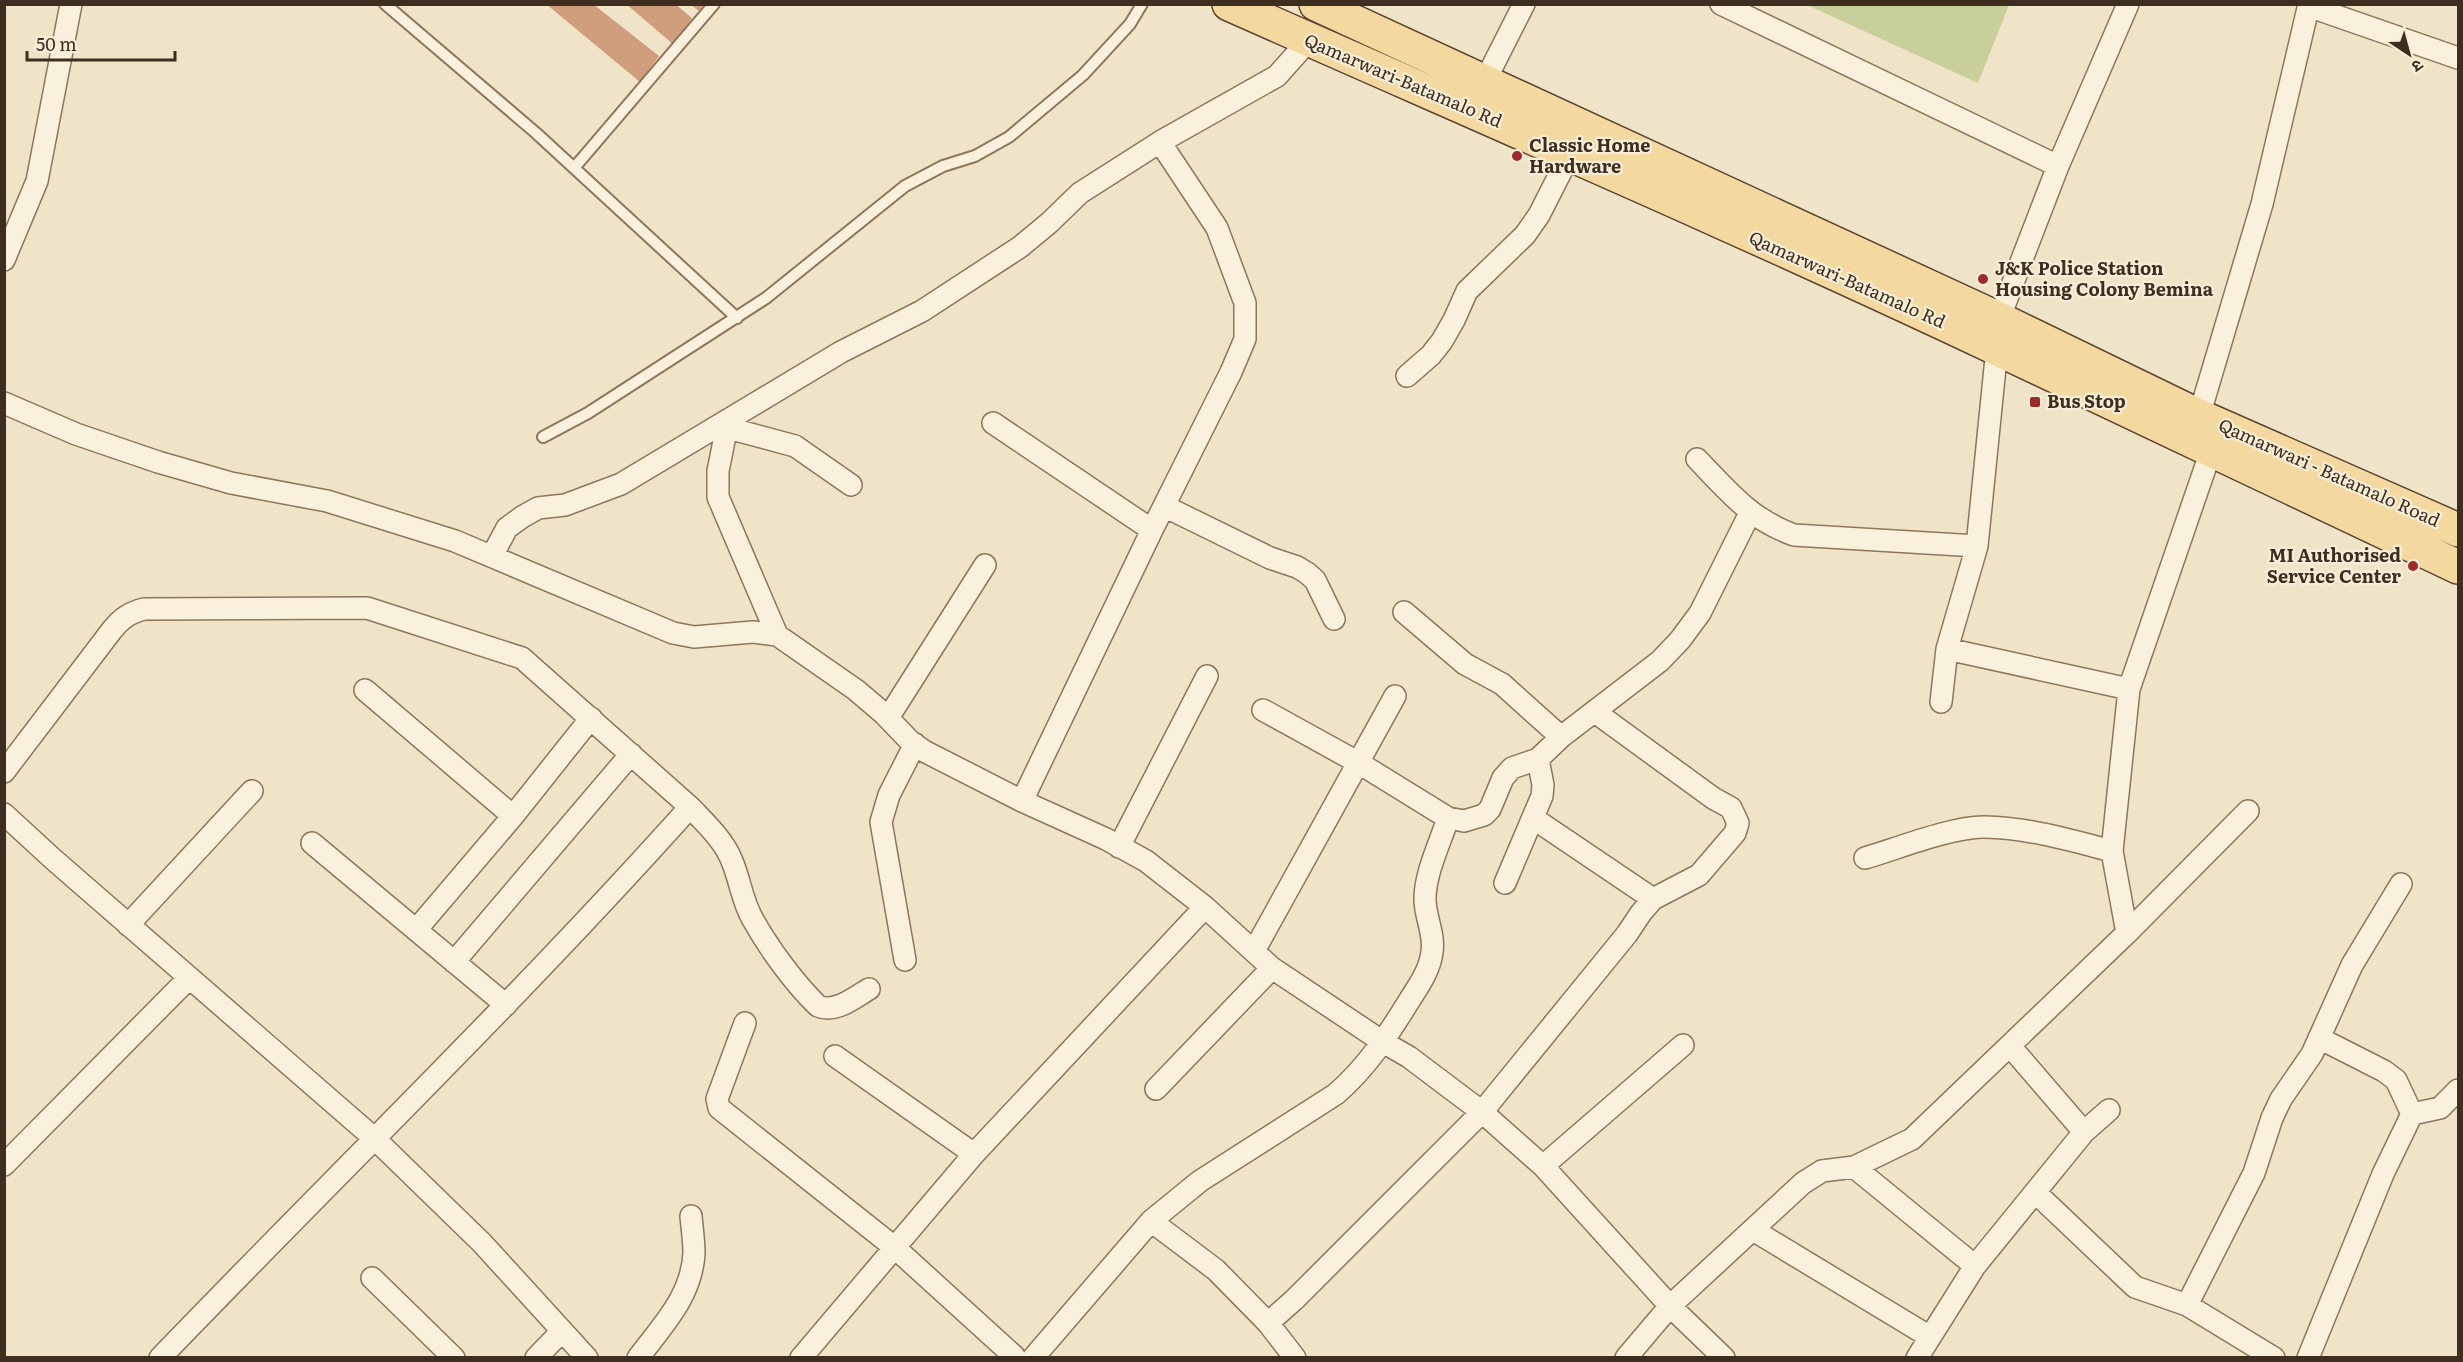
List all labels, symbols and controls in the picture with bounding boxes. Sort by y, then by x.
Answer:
scale bar [27,24,176,62]
north arrow [2379,24,2439,84]
street label: Qamarwari-Batamalo Rd [1300,26,1507,134]
text: 50 m [36,30,77,57]
text: उ [2407,54,2429,80]
place label: Classic Home Hardware [1529,131,1651,179]
marker: Classic Home Hardware [1510,149,1524,163]
street label: Qamarwari-Batamalo Rd [1745,223,1950,334]
place label: J&K Police Station Housing Colony Bemina [1995,254,2214,302]
marker: J&K Police Station Housing Colony Bemina [1976,272,1990,286]
place label: Bus Stop [2047,387,2126,414]
marker: Bus Stop [2028,395,2042,409]
street label: Qamarwari - Batamalo Road [2214,410,2445,533]
place label: MI Authorised Service Center [2267,541,2401,589]
marker: MI Authorised Service Center [2406,559,2420,573]

